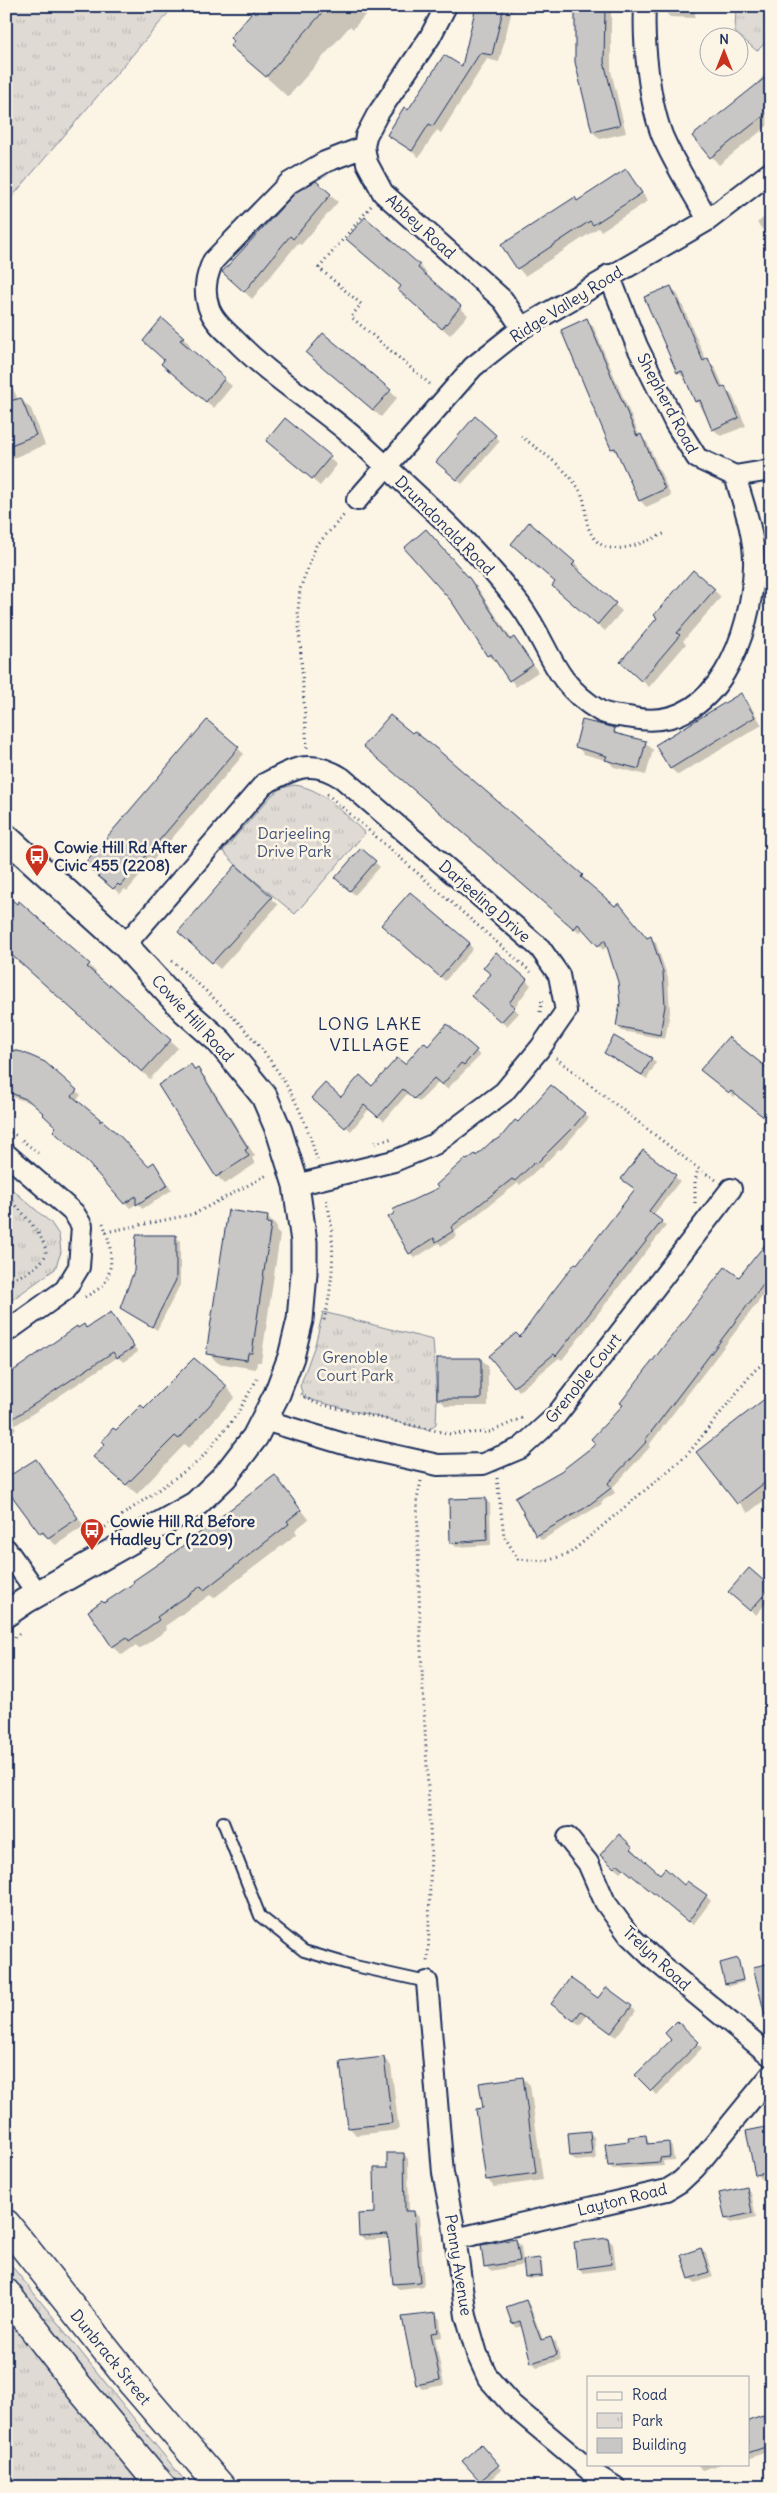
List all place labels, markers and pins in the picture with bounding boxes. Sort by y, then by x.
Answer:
place label: Cowie Hill Rd After Civic 455 (2208) [54,837,188,876]
bus stop icon: Cowie Hill Rd After Civic 455 (2208) [24,843,50,877]
place label: Cowie Hill Rd Before Hadley Cr (2209) [110,1511,255,1550]
bus stop icon: Cowie Hill Rd Before Hadley Cr (2209) [79,1517,105,1551]

